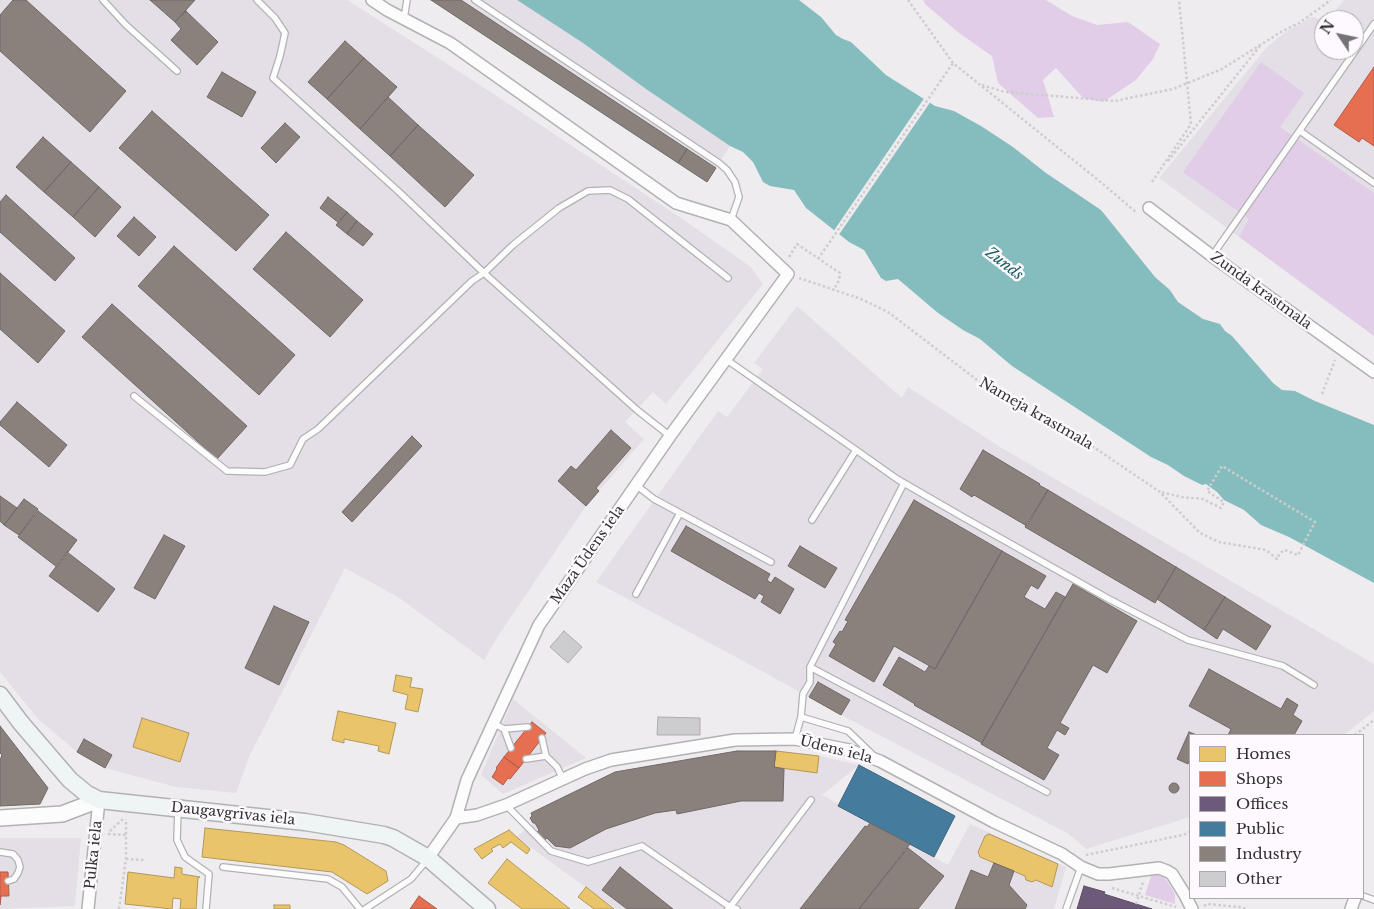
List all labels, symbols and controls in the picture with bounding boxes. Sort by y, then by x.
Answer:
north arrow [1314,10,1364,60]
text: N [1316,17,1339,38]
water label: Zunds [982,244,1026,284]
street label: Zunda krastmala [1207,249,1315,333]
street label: Nameja krastmala [976,375,1096,453]
street label: Mazā Ūdens iela [548,502,628,608]
street label: Ūdens iela [798,733,874,767]
legend [1189,734,1364,899]
text: Homes [1236,744,1291,763]
text: Shops [1236,769,1283,788]
text: Offices [1236,794,1288,813]
street label: Daugavgrīvas iela [170,799,296,829]
text: Public [1236,819,1284,838]
street label: Pulka iela [82,820,106,890]
text: Industry [1236,844,1302,863]
text: Other [1236,869,1282,888]

